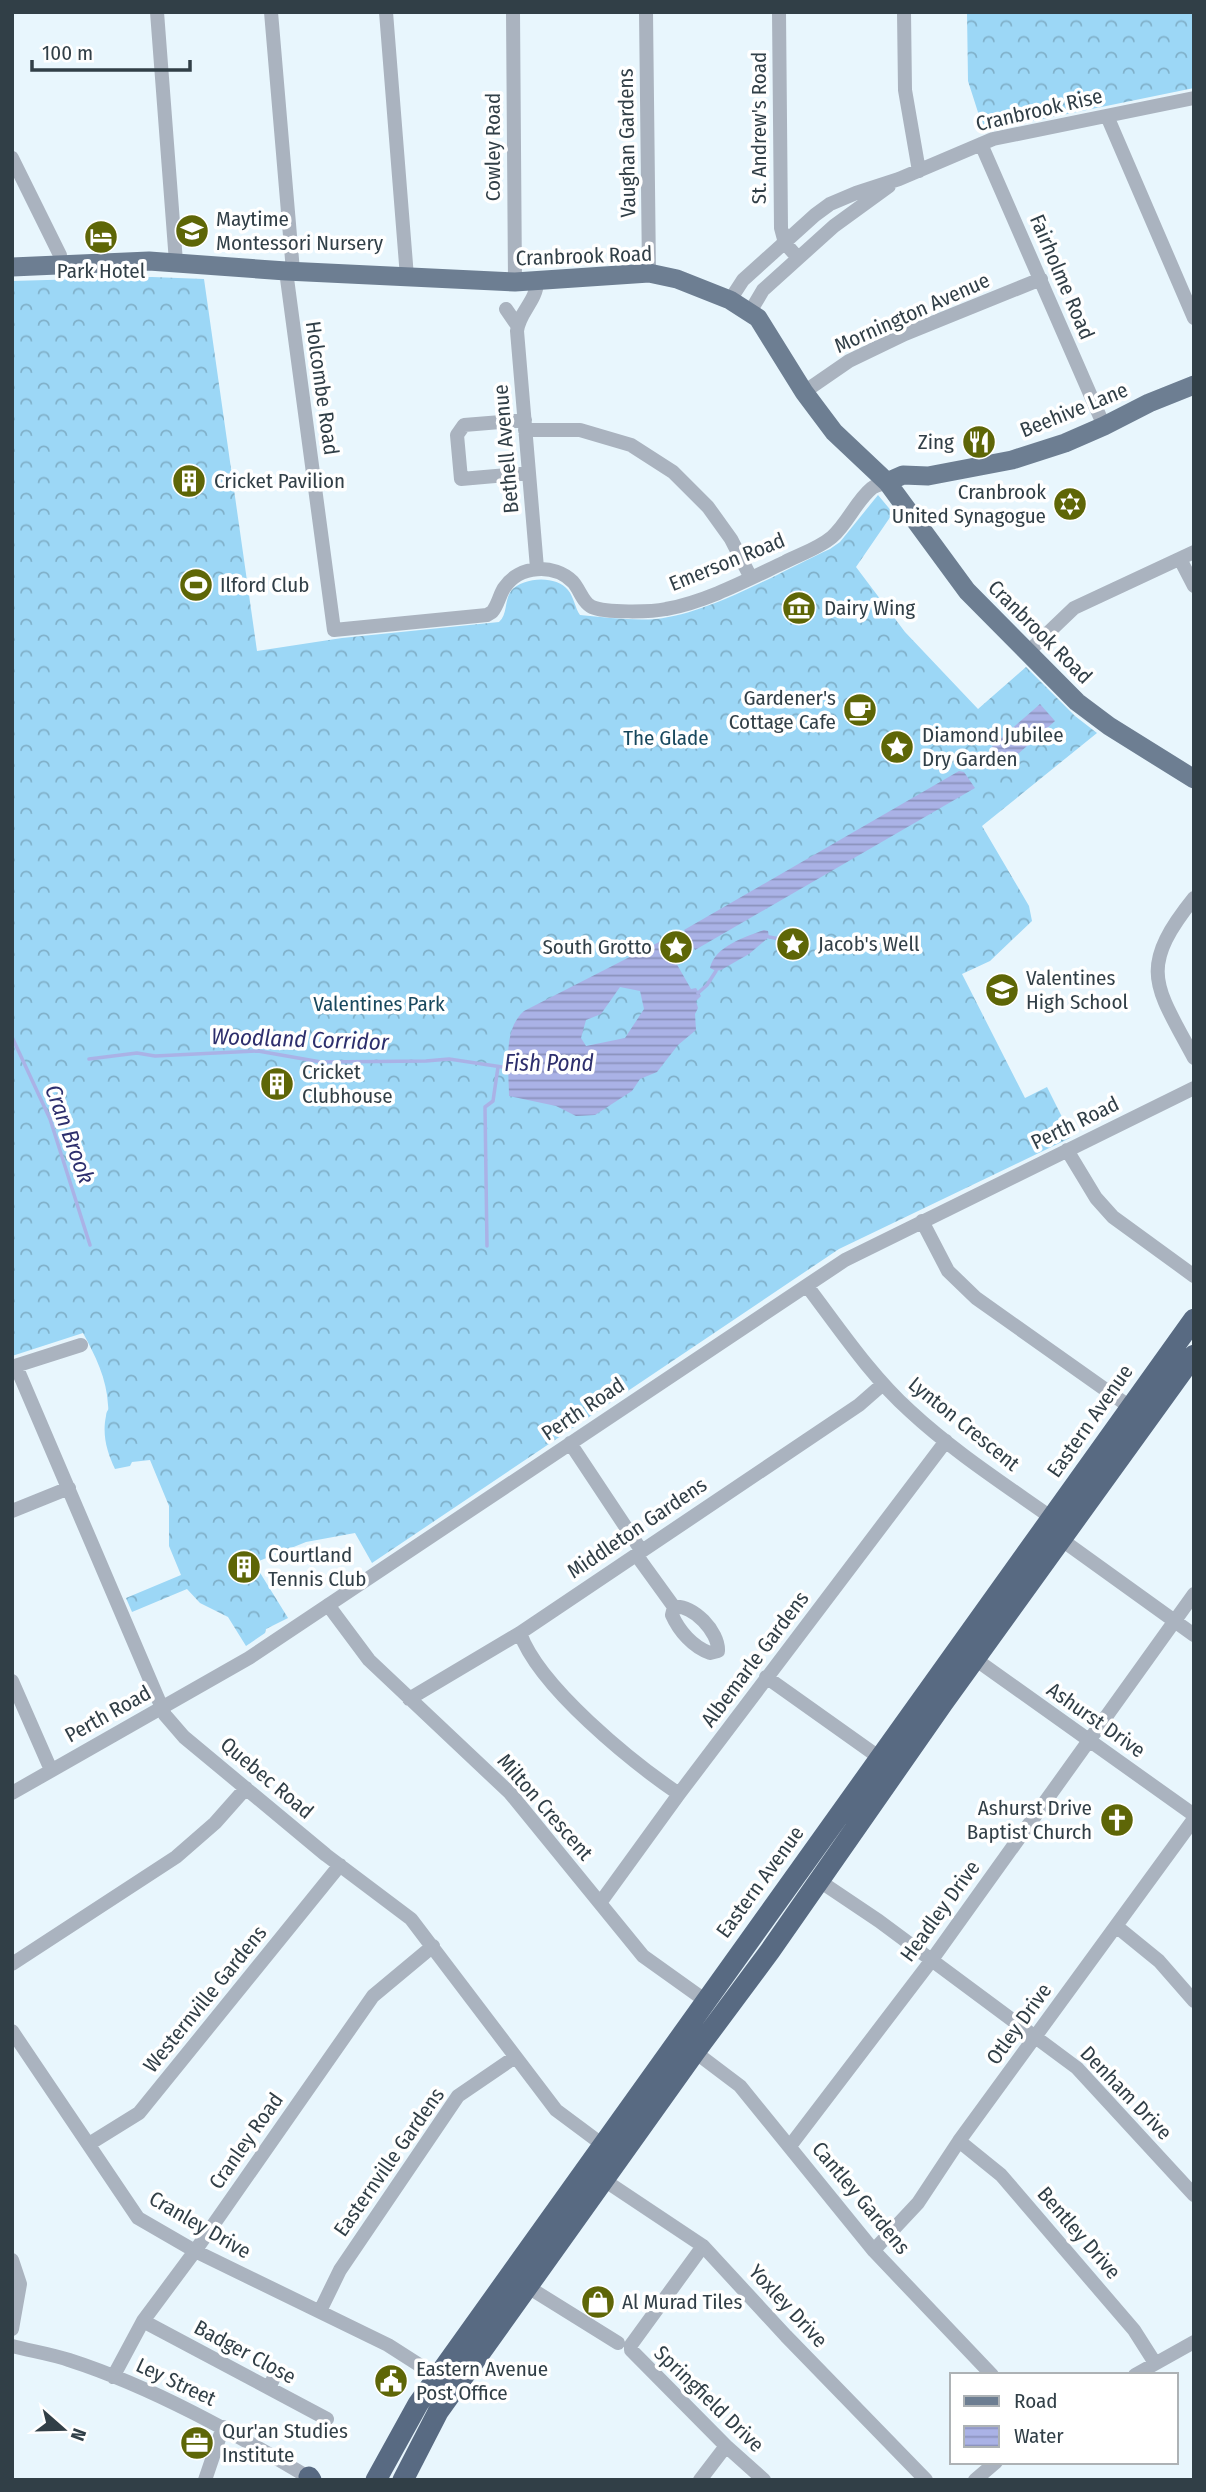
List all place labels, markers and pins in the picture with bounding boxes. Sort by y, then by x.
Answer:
place label: Maytime Montessori Nursery [216,206,384,256]
school or university icon: Maytime Montessori Nursery [173,212,211,250]
hotel icon: Park Hotel [82,218,120,256]
place label: Park Hotel [57,258,146,284]
restaurant icon: Zing [960,423,998,461]
place label: Zing [918,429,954,455]
building icon: Cricket Pavilion [170,462,208,500]
place label: Cricket Pavilion [214,468,345,494]
place label: Cranbrook United Synagogue [892,479,1046,529]
synagogue icon: Cranbrook United Synagogue [1051,485,1089,523]
sports icon: Ilford Club [177,566,215,604]
place label: Ilford Club [220,572,309,598]
museum icon: Dairy Wing [780,589,818,627]
place label: Dairy Wing [824,595,915,621]
place label: Gardener's Cottage Cafe [729,685,836,735]
cafe icon: Gardener's Cottage Cafe [841,691,879,729]
place label: Diamond Jubilee Dry Garden [922,722,1064,772]
place icon: Diamond Jubilee Dry Garden [878,728,916,766]
place icon: Jacob's Well [774,925,812,963]
place icon: South Grotto [657,928,695,966]
place label: Jacob's Well [818,931,920,957]
place label: South Grotto [542,934,652,960]
place label: Valentines High School [1026,965,1128,1015]
school or university icon: Valentines High School [983,971,1021,1009]
place label: Cricket Clubhouse [302,1059,393,1109]
building icon: Cricket Clubhouse [258,1065,296,1103]
place label: Courtland Tennis Club [268,1542,366,1592]
building icon: Courtland Tennis Club [225,1548,263,1586]
place label: Ashurst Drive Baptist Church [967,1795,1092,1845]
church icon: Ashurst Drive Baptist Church [1098,1801,1136,1839]
shop icon: Al Murad Tiles [579,2283,617,2321]
place label: Al Murad Tiles [622,2289,742,2315]
place label: Eastern Avenue Post Office [416,2356,548,2406]
public building icon: Eastern Avenue Post Office [372,2362,410,2400]
place label: Qur'an Studies Institute [222,2418,348,2468]
office icon: Qur'an Studies Institute [178,2424,216,2462]

